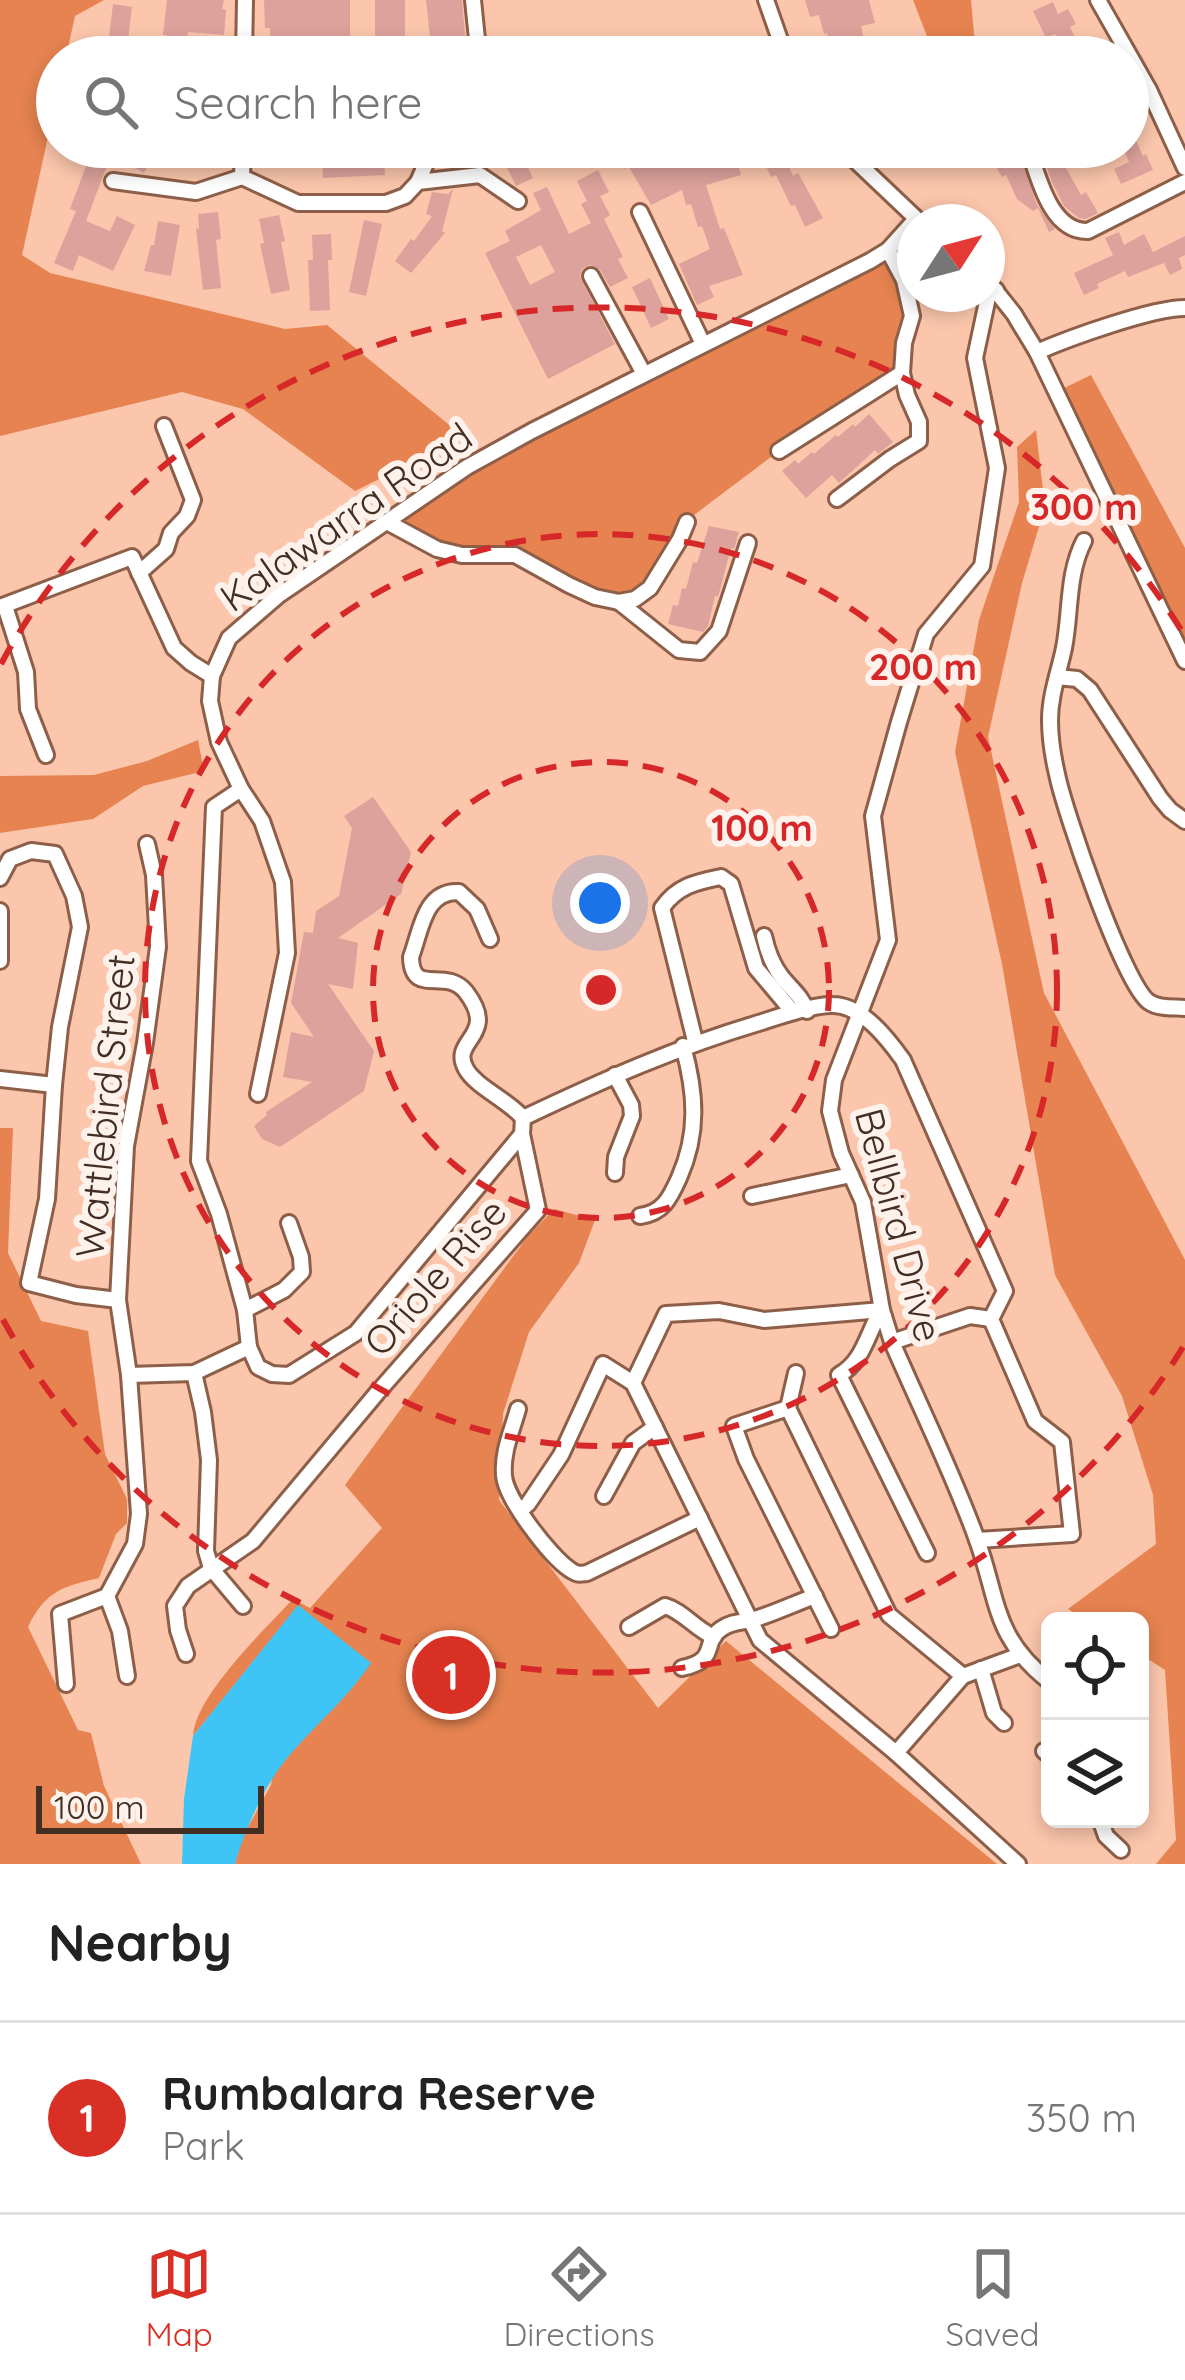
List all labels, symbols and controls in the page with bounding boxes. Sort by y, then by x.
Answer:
search box [36,36,1149,168]
icon: search [78,69,144,135]
text: Search here [174,74,422,130]
north arrow [897,204,1005,312]
street label: Kalawarra Road [210,412,481,622]
text: 300 m [1031,484,1137,529]
text: 200 m [869,644,977,689]
text: 100 m [711,805,813,850]
your location [570,873,630,933]
street label: Wattlebird Street [64,952,145,1260]
centre of rings [580,969,622,1011]
street label: Bellbird Drive [845,1103,954,1347]
street label: Oriole Rise [353,1188,516,1366]
map controls [1041,1612,1149,1828]
button: locate [1041,1612,1149,1720]
pin: 1 [412,1630,490,1720]
button: layers [1041,1720,1149,1828]
scale bar [36,1780,264,1833]
text: 100 m [54,1786,145,1827]
text: Nearby [48,1910,232,1974]
text: Rumbalara Reserve [162,2065,596,2121]
text: 1 [79,2093,95,2142]
text: 350 m [1026,2093,1137,2142]
text: Park [162,2121,245,2170]
tab: Map [145,2241,213,2354]
tab: Directions [503,2241,655,2354]
tab: Saved [946,2241,1040,2354]

